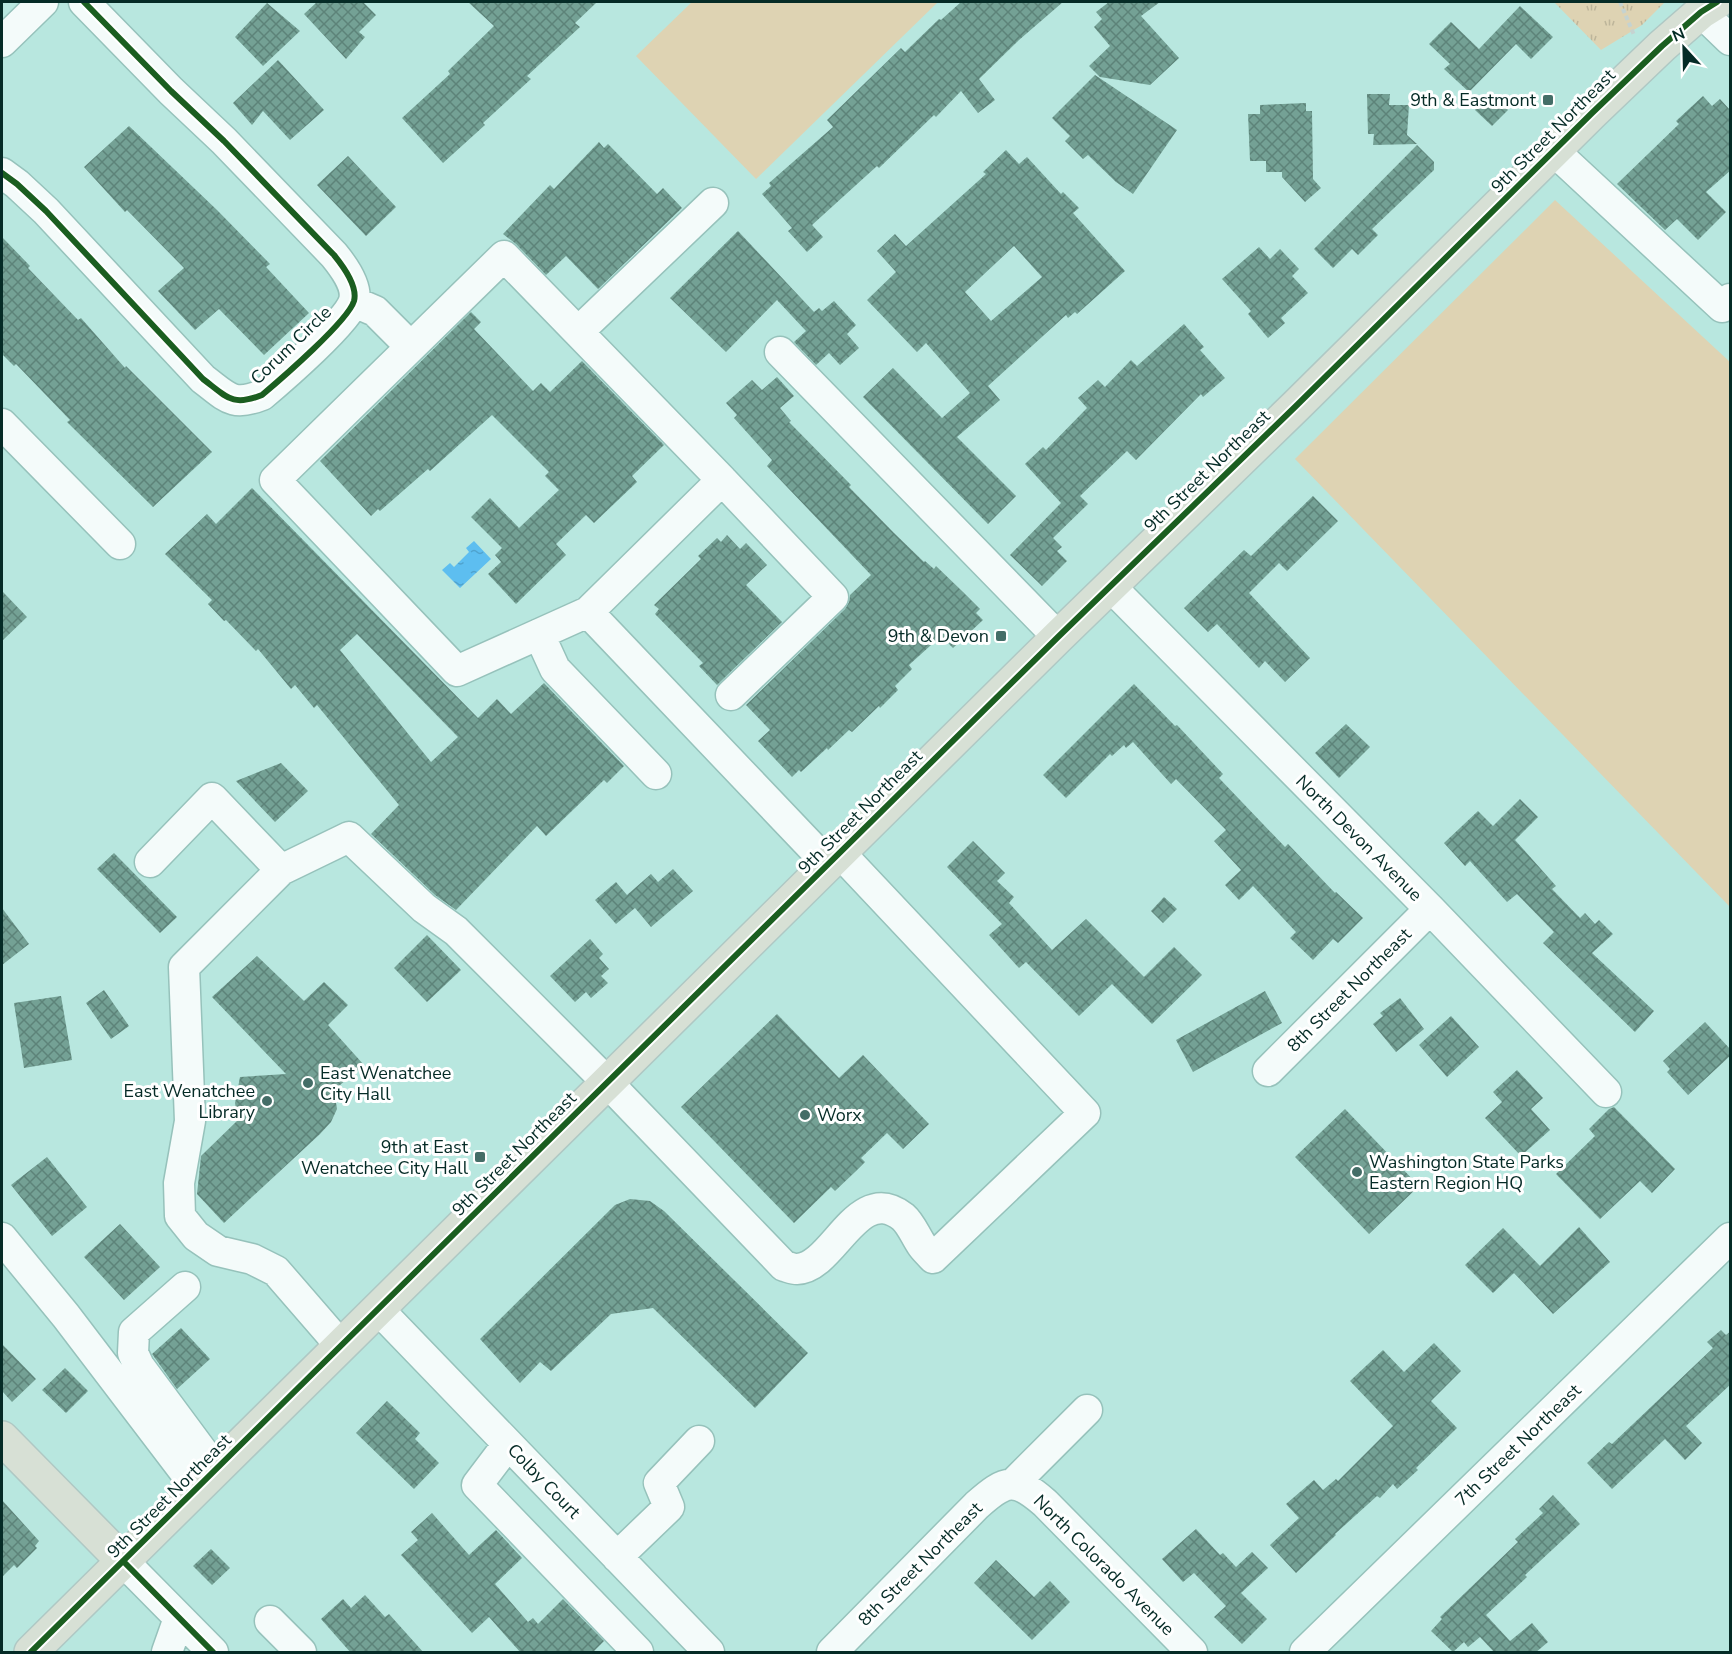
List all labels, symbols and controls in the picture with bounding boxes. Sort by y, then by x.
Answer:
north arrow [1654,18,1714,78]
text: N [1669,23,1688,47]
street label: 9th Street Northeast [1486,63,1621,198]
place label: 9th & Eastmont [1410,88,1537,112]
marker: 9th & Eastmont [1541,93,1555,107]
street label: Corum Circle [245,300,337,390]
street label: 9th Street Northeast [1139,404,1276,537]
place label: 9th & Devon [888,624,989,648]
marker: 9th & Devon [994,629,1008,643]
street label: 9th Street Northeast [793,744,928,879]
street label: North Devon Avenue [1291,770,1427,906]
street label: 8th Street Northeast [1282,922,1417,1057]
place label: East Wenatchee City Hall [320,1061,451,1106]
marker: East Wenatchee City Hall [301,1076,315,1090]
place label: East Wenatchee Library [124,1079,256,1124]
street label: 9th Street Northeast [447,1086,582,1221]
marker: East Wenatchee Library [260,1094,274,1108]
place label: Worx [817,1103,862,1127]
marker: Worx [798,1108,812,1122]
place label: 9th at East Wenatchee City Hall [301,1135,469,1180]
marker: 9th at East Wenatchee City Hall [473,1150,487,1164]
place label: Washington State Parks Eastern Region HQ [1369,1150,1564,1195]
marker: Washington State Parks Eastern Region HQ [1350,1165,1364,1179]
street label: 7th Street Northeast [1450,1378,1587,1511]
street label: 9th Street Northeast [102,1428,237,1563]
street label: Colby Court [502,1438,586,1524]
street label: North Colorado Avenue [1028,1489,1180,1641]
street label: 8th Street Northeast [853,1496,988,1631]

